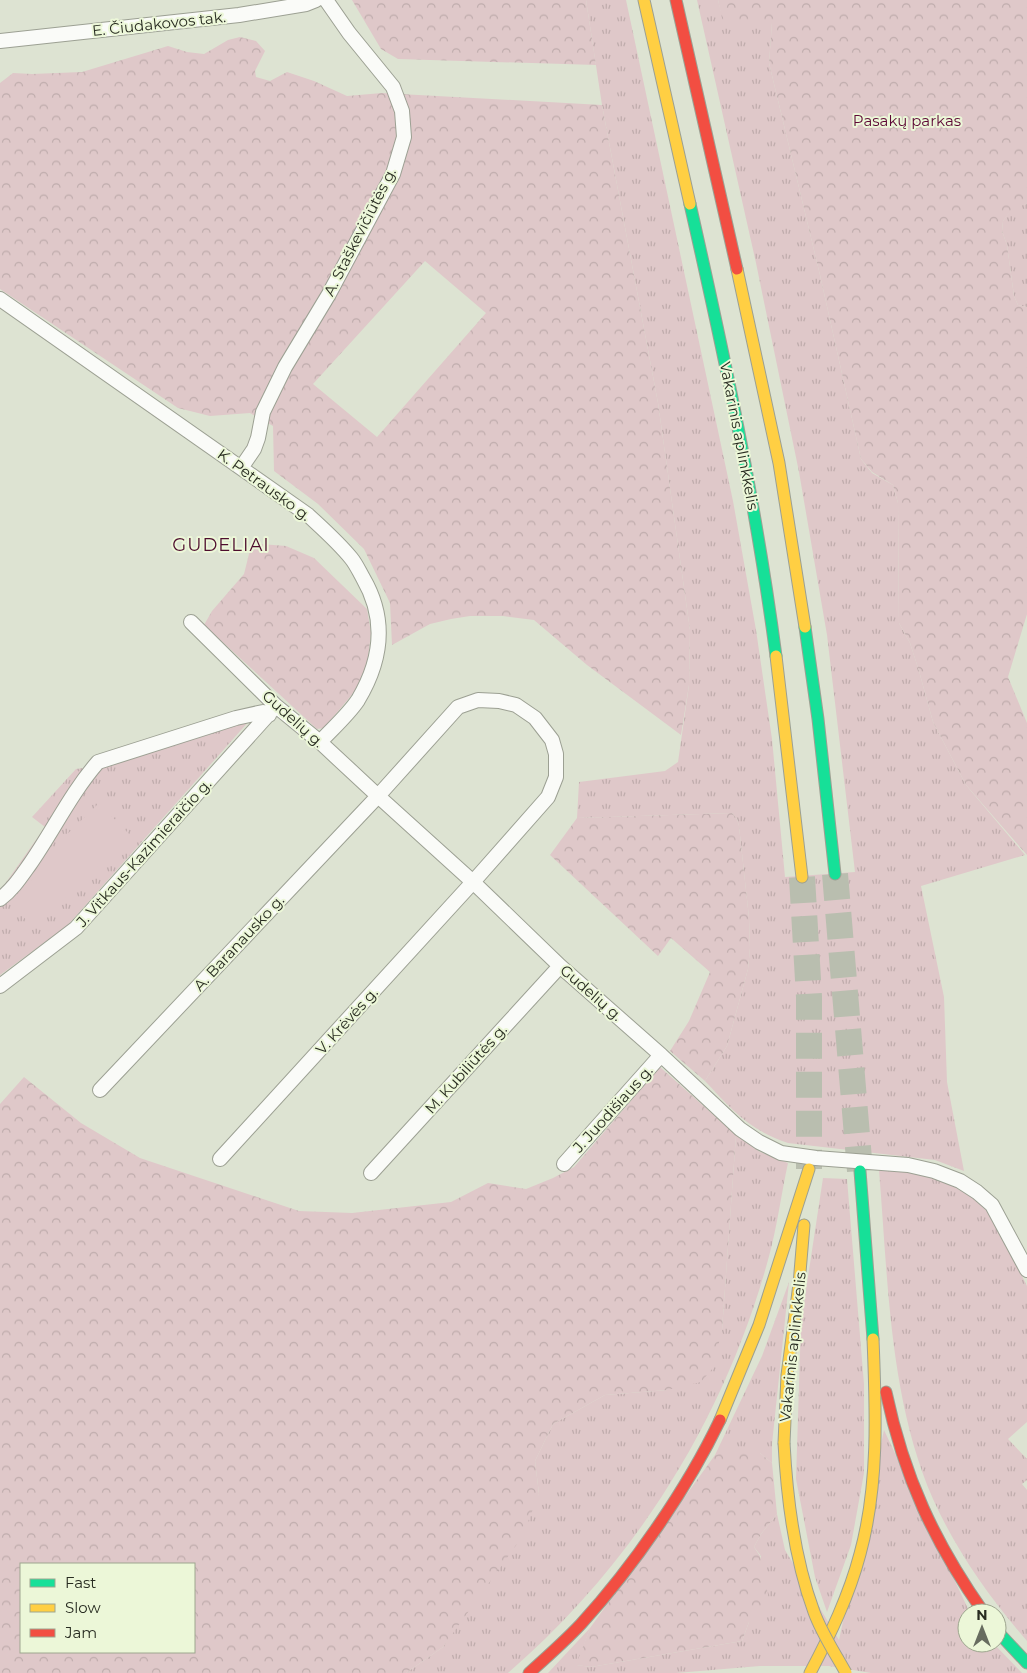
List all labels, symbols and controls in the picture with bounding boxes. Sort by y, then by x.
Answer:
street label: E. Čiudakovos tak. [91,7,227,40]
park label: Pasakų parkas [853,111,961,130]
street label: A. Staškevičiūtės g. [319,165,400,299]
street label: Vakarinis aplinkkelis [716,360,763,512]
street label: K. Petrausko g. [214,444,315,525]
district label: GUDELIAI [172,534,270,556]
street label: Gudelių g. [259,686,328,751]
street label: J. Vitkaus-Kazimieraičio g. [71,775,215,931]
street label: A. Baranausko g. [189,891,288,995]
street label: Gudelių g. [556,960,626,1025]
street label: V. Krėvės g. [311,983,382,1058]
street label: M. Kubiliūtės g. [420,1020,511,1117]
street label: J. Juodišiaus g. [568,1061,657,1157]
street label: Vakarinis aplinkkelis [775,1271,810,1423]
legend [20,1563,195,1653]
text: Fast [65,1573,96,1592]
text: Slow [65,1598,101,1617]
north arrow [957,1603,1007,1653]
text: N [976,1606,988,1624]
text: Jam [64,1623,97,1642]

